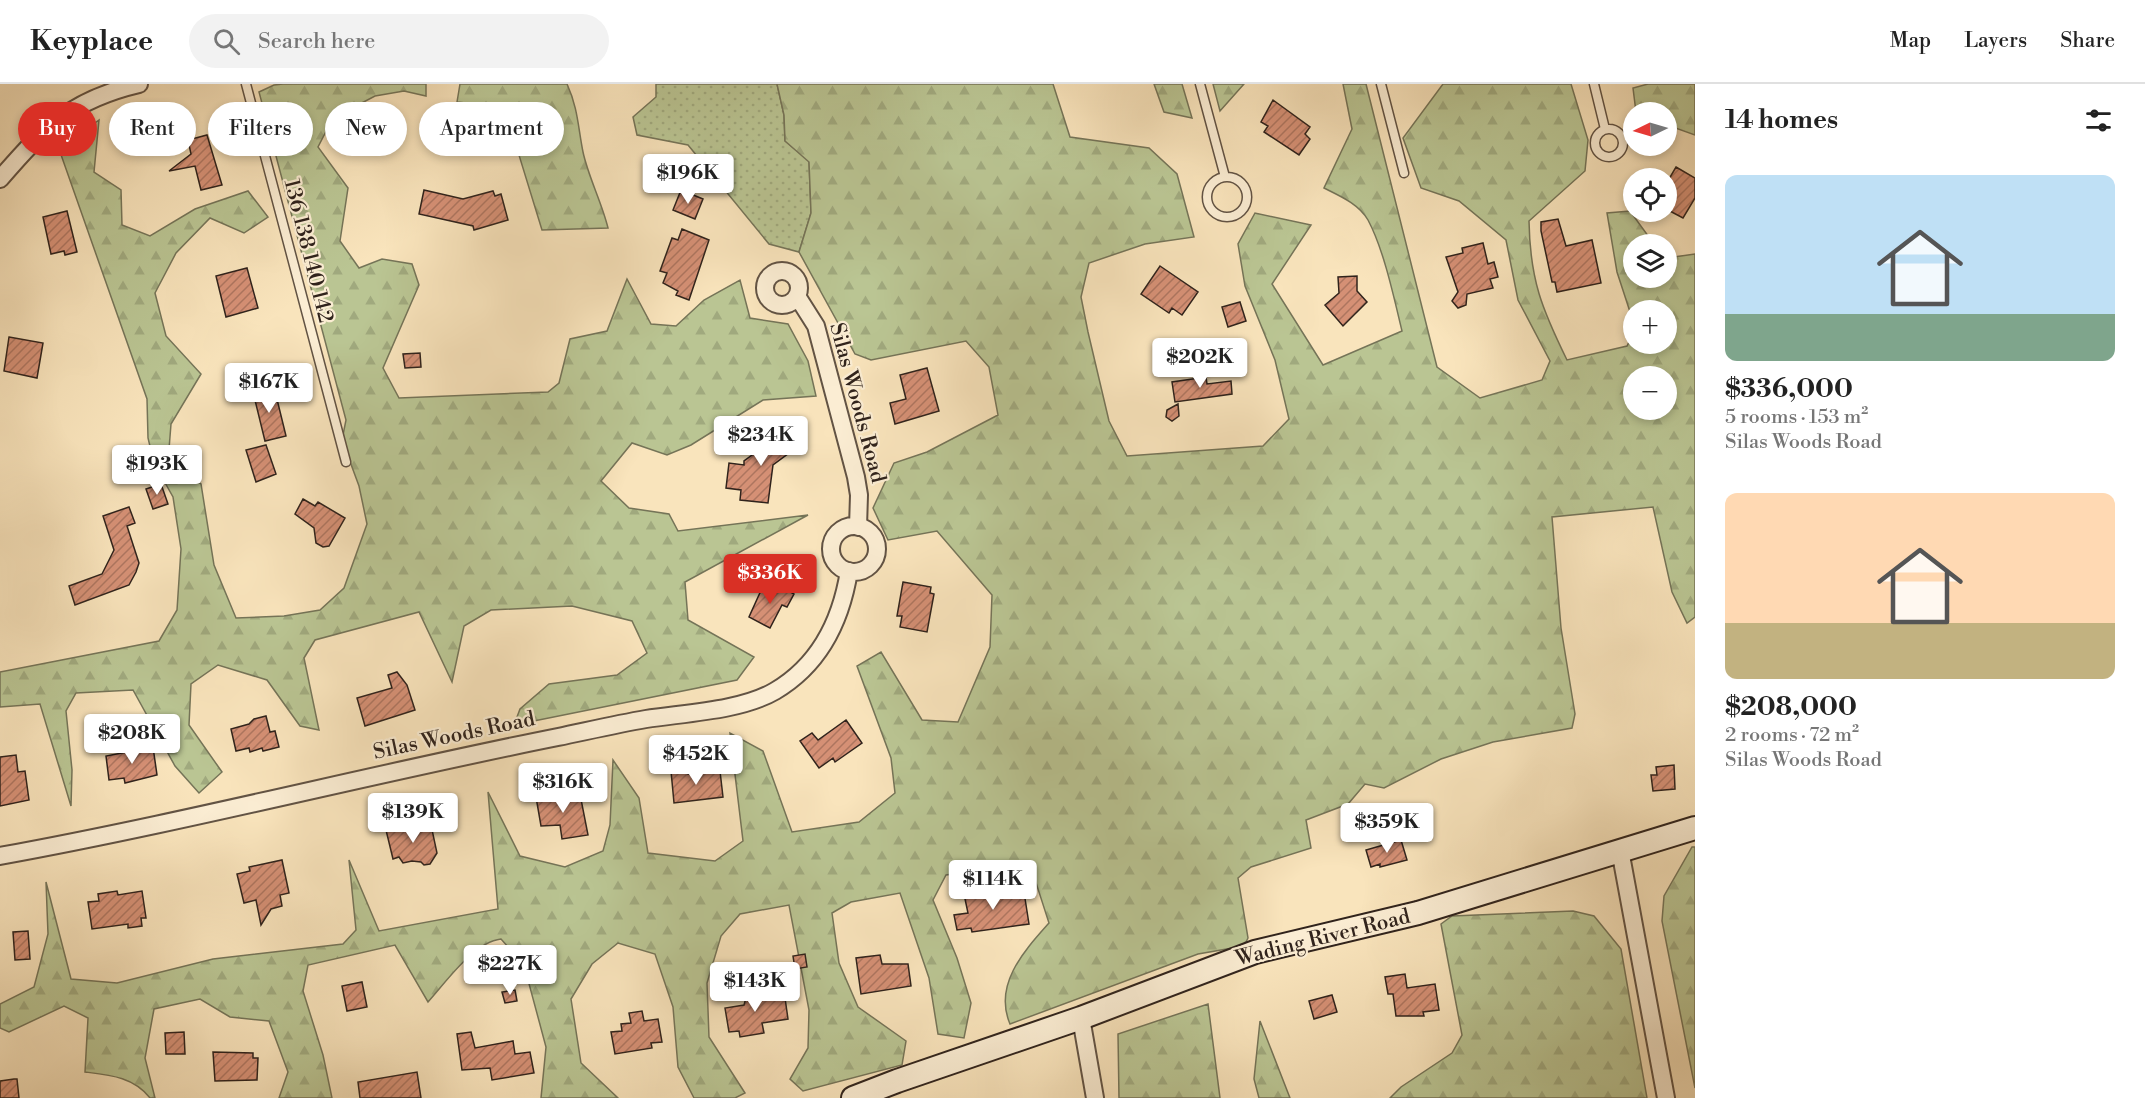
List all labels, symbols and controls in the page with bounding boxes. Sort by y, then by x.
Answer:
search box [189,14,609,68]
text: Keyplace [30,24,153,59]
icon: search [210,25,243,58]
text: Search here [258,28,375,55]
text: Map [1890,28,1931,54]
text: Layers [1964,28,2027,54]
text: Share [2060,28,2115,54]
chip: Buy [18,102,97,156]
chip: Rent [109,102,196,156]
chip: Filters [208,102,313,156]
chip: New [325,102,407,156]
chip: Apartment [419,102,564,156]
north arrow [1623,102,1677,156]
map controls [1623,102,1677,420]
text: 14 homes [1725,104,1838,136]
icon: filters [2082,104,2115,137]
pin: $196K [646,154,730,205]
text: $196K [657,161,719,186]
button: locate [1623,168,1677,222]
street label: 136 138 140 142 [278,176,338,326]
icon: home [1866,214,1974,322]
button: layers [1623,234,1677,288]
button: + [1623,300,1677,354]
street label: Silas Woods Road [823,320,891,486]
pin: $202K [1158,338,1242,389]
text: $202K [1166,345,1234,370]
pin: $167K [227,363,311,414]
button: − [1623,366,1677,420]
text: $167K [239,370,299,395]
text: $336,000 [1725,373,1853,405]
text: 5 rooms · 153 m² [1725,405,1868,430]
pin: $234K [719,416,803,467]
text: $234K [728,423,794,448]
text: Silas Woods Road [1725,430,1882,455]
pin: $193K [115,445,199,496]
text: $193K [126,452,188,477]
icon: home [1866,532,1974,640]
pin: $336K [728,554,812,605]
text: $336K [738,561,802,586]
text: $208,000 [1725,691,1857,723]
street label: Silas Woods Road [371,706,537,766]
pin: $208K [90,714,174,765]
text: $208K [98,721,166,746]
text: 2 rooms · 72 m² [1725,723,1859,748]
pin: $452K [654,735,738,786]
text: $452K [663,742,729,767]
text: Silas Woods Road [1725,748,1882,773]
pin: $316K [521,763,605,814]
text: $316K [532,770,594,795]
pin: $139K [371,793,455,844]
text: $139K [382,800,444,825]
pin: $359K [1345,803,1429,854]
text: $359K [1354,810,1420,835]
pin: $114K [951,860,1035,911]
text: $114K [963,867,1023,892]
street label: Wading River Road [1232,904,1413,973]
pin: $227K [468,945,552,996]
text: $227K [478,952,542,977]
pin: $143K [713,962,797,1013]
text: $143K [724,969,786,994]

